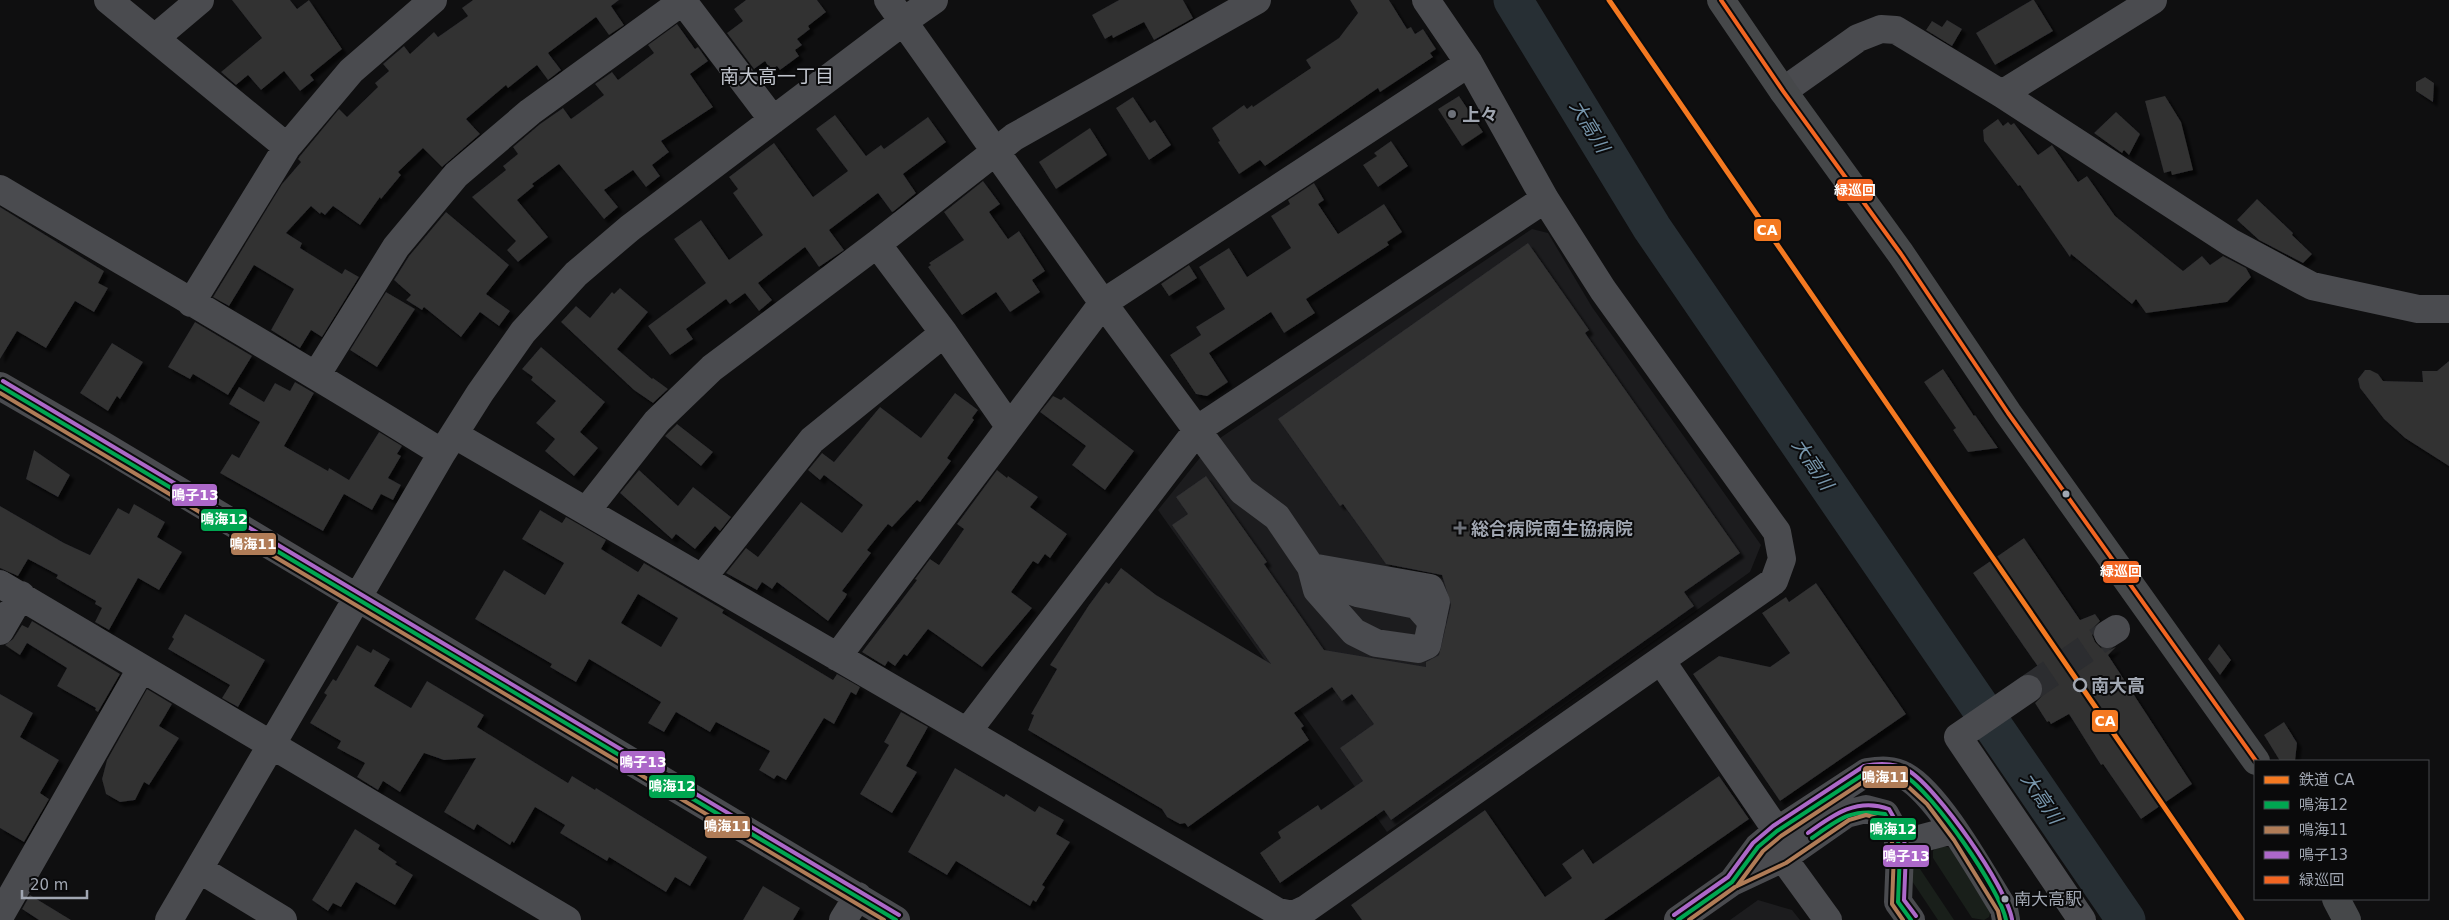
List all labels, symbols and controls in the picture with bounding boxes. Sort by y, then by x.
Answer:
district label: 南大高一丁目 [720,65,834,87]
water label: 大高川 [1566,96,1615,158]
place label: 上々 [1462,104,1498,125]
marker: 上々 [1446,108,1458,120]
line badge: 緑巡回 [1836,178,1874,202]
text: 緑巡回 [1834,182,1876,198]
line badge: CA [1753,218,1782,242]
text: CA [1756,222,1778,238]
water label: 大高川 [1788,434,1839,495]
line badge: 鳴子13 [171,483,218,507]
text: 鳴子13 [171,487,219,503]
unlabelled marker [2061,489,2071,499]
line badge: 鳴海12 [200,508,248,532]
text: 鳴海12 [200,511,248,527]
place label: 総合病院南生協病院 [1471,518,1633,539]
marker: 総合病院南生協病院 [1453,521,1467,535]
line badge: 鳴海11 [230,532,277,556]
text: 鳴海11 [229,536,277,552]
line badge: 緑巡回 [2102,560,2140,584]
text: 緑巡回 [2100,563,2142,579]
place label: 南大高 [2091,675,2145,696]
marker: 南大高 [2073,678,2087,692]
line badge: CA [2091,709,2119,733]
text: CA [2094,713,2116,729]
line badge: 鳴子13 [619,750,666,774]
text: 鳴子13 [619,754,667,770]
legend [2254,760,2429,900]
line badge: 鳴海11 [1862,765,1909,789]
water label: 大高川 [2017,768,2068,829]
text: 鳴海11 [1861,769,1909,785]
text: 鉄道 CA [2299,771,2355,789]
line badge: 鳴海12 [648,774,696,799]
text: 鳴海12 [648,778,696,794]
text: 鳴海12 [2299,796,2348,814]
line badge: 鳴海11 [704,815,751,839]
line badge: 鳴海12 [1869,817,1917,841]
text: 鳴海11 [703,818,751,834]
text: 鳴海12 [1869,821,1917,837]
text: 鳴海11 [2299,821,2348,839]
line badge: 鳴子13 [1882,844,1930,868]
text: 鳴子13 [2299,846,2348,864]
text: 鳴子13 [1882,848,1930,864]
scale bar [22,868,88,900]
text: 緑巡回 [2299,871,2344,889]
text: 20 m [30,876,68,894]
place label: 南大高駅 [2014,889,2082,909]
marker: 南大高駅 [2000,894,2010,904]

